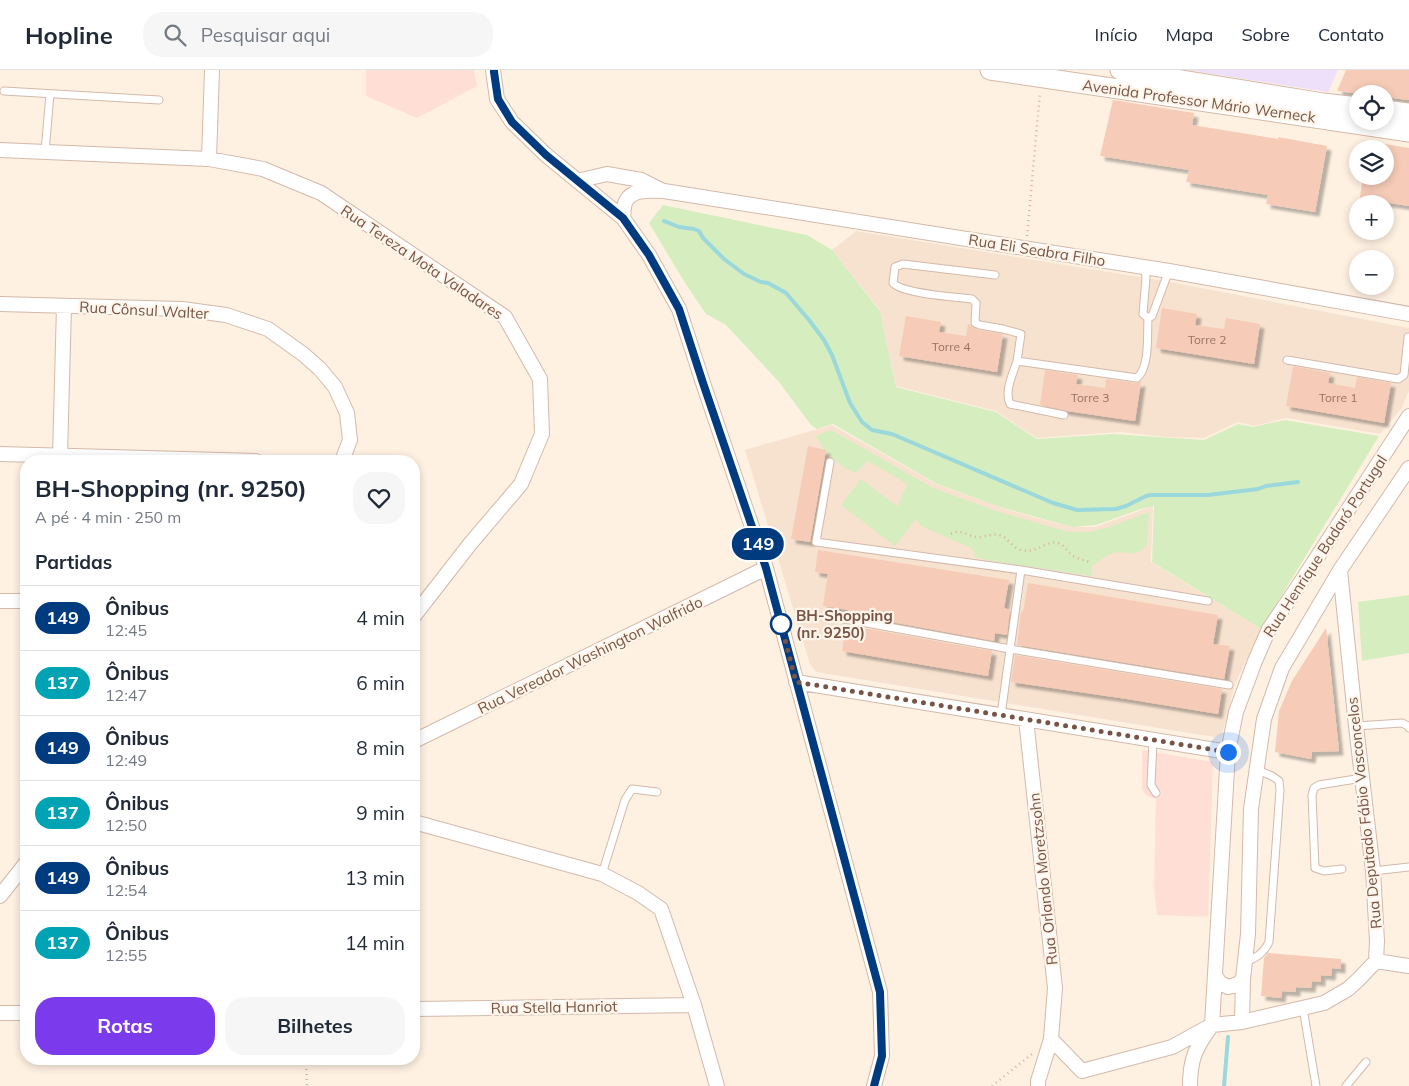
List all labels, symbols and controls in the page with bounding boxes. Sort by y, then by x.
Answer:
search box [143,12,493,57]
text: Hopline [25,20,113,50]
icon: search [161,21,189,49]
text: Pesquisar aqui [201,23,330,47]
text: Início [1095,23,1138,46]
text: Mapa [1166,23,1213,46]
text: Sobre [1241,23,1290,46]
text: Contato [1318,23,1384,46]
street label: Avenida Professor Mário Werneck [1081,75,1317,127]
map controls [1349,85,1394,295]
button: locate [1349,85,1394,130]
button: layers [1349,140,1394,185]
button: + [1349,195,1394,240]
street label: Rua Tereza Mota Valadares [337,201,507,323]
street label: Rua Eli Seabra Filho [967,230,1107,270]
button: − [1349,250,1394,295]
street label: Rua Cônsul Walter [79,297,210,323]
house number: Torre 2 [1188,332,1226,347]
house number: Torre 4 [932,339,970,354]
house number: Torre 3 [1071,390,1109,405]
house number: Torre 1 [1319,390,1357,405]
street label: Rua Henrique Badaró Portugal [1259,451,1391,641]
button: heart [353,472,405,524]
text: BH-Shopping (nr. 9250) [35,473,307,503]
text: A pé · 4 min · 250 m [35,507,181,527]
line badge: 149 [729,528,787,560]
text: 149 [742,532,774,555]
text: Partidas [35,550,112,574]
street label: Rua Vereador Washington Walfrido [474,592,706,718]
text: Ônibus [105,596,169,620]
text: 149 [46,606,79,629]
text: 4 min [356,606,405,630]
place label: BH-Shopping (nr. 9250) [796,606,893,642]
marker: BH-Shopping (nr. 9250) [770,613,792,635]
text: 12:45 [105,620,147,640]
text: Ônibus [105,661,169,685]
text: 137 [46,671,79,694]
text: 6 min [356,671,405,695]
text: 12:47 [105,685,147,705]
street label: Rua Deputado Fábio Vasconcelos [1342,696,1386,930]
text: Ônibus [105,726,169,750]
text: 149 [46,736,79,759]
text: 8 min [356,736,405,760]
your location [1216,740,1241,765]
text: 12:49 [105,750,147,770]
text: Ônibus [105,791,169,815]
street label: Rua Orlando Moretzsohn [1024,792,1062,966]
text: 137 [46,801,79,824]
text: 9 min [356,801,405,825]
text: 12:50 [105,815,147,835]
text: Ônibus [105,856,169,880]
text: 149 [46,866,79,889]
text: 13 min [345,866,405,890]
text: 12:54 [105,880,147,900]
text: Ônibus [105,921,169,945]
text: 137 [46,931,79,954]
text: 14 min [345,931,405,955]
text: 12:55 [105,945,147,965]
street label: Rua Stella Hanriot [490,996,618,1018]
button: Rotas [35,997,215,1055]
button: Bilhetes [225,997,405,1055]

